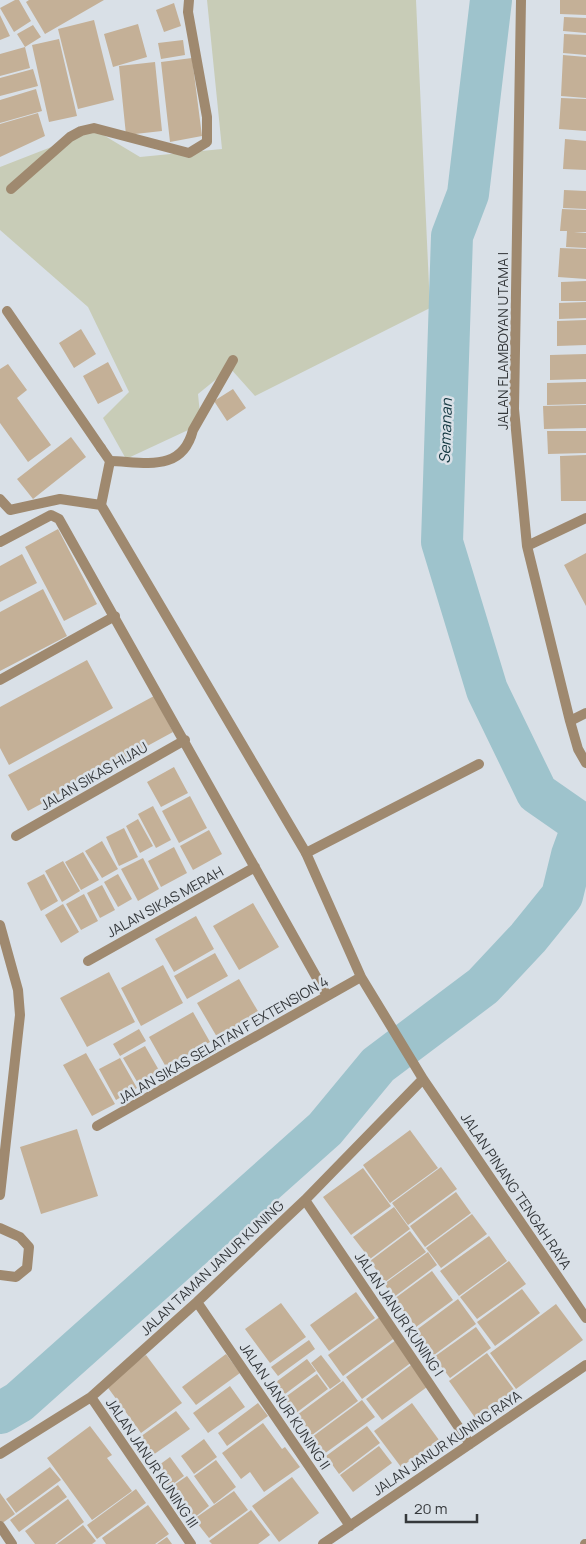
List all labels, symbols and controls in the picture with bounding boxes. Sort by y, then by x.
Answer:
street label: JALAN FLAMBOYAN UTAMA I [493,252,512,430]
water label: Semanan [434,397,457,464]
street label: JALAN SIKAS HIJAU [37,737,151,814]
street label: JALAN SIKAS MERAH [103,862,227,942]
street label: JALAN SIKAS SELATAN F EXTENSION 4 [114,971,332,1108]
street label: JALAN PINANG TENGAH RAYA [457,1109,576,1273]
street label: JALAN TAMAN JANUR KUNING [136,1196,288,1339]
street label: JALAN JANUR KUNING I [351,1248,448,1380]
street label: JALAN JANUR KUNING II [236,1338,335,1473]
street label: JALAN JANUR KUNING RAYA [369,1386,525,1499]
street label: JALAN JANUR KUNING III [102,1394,203,1531]
scale bar [406,1492,477,1524]
text: 20 m [414,1498,447,1519]

